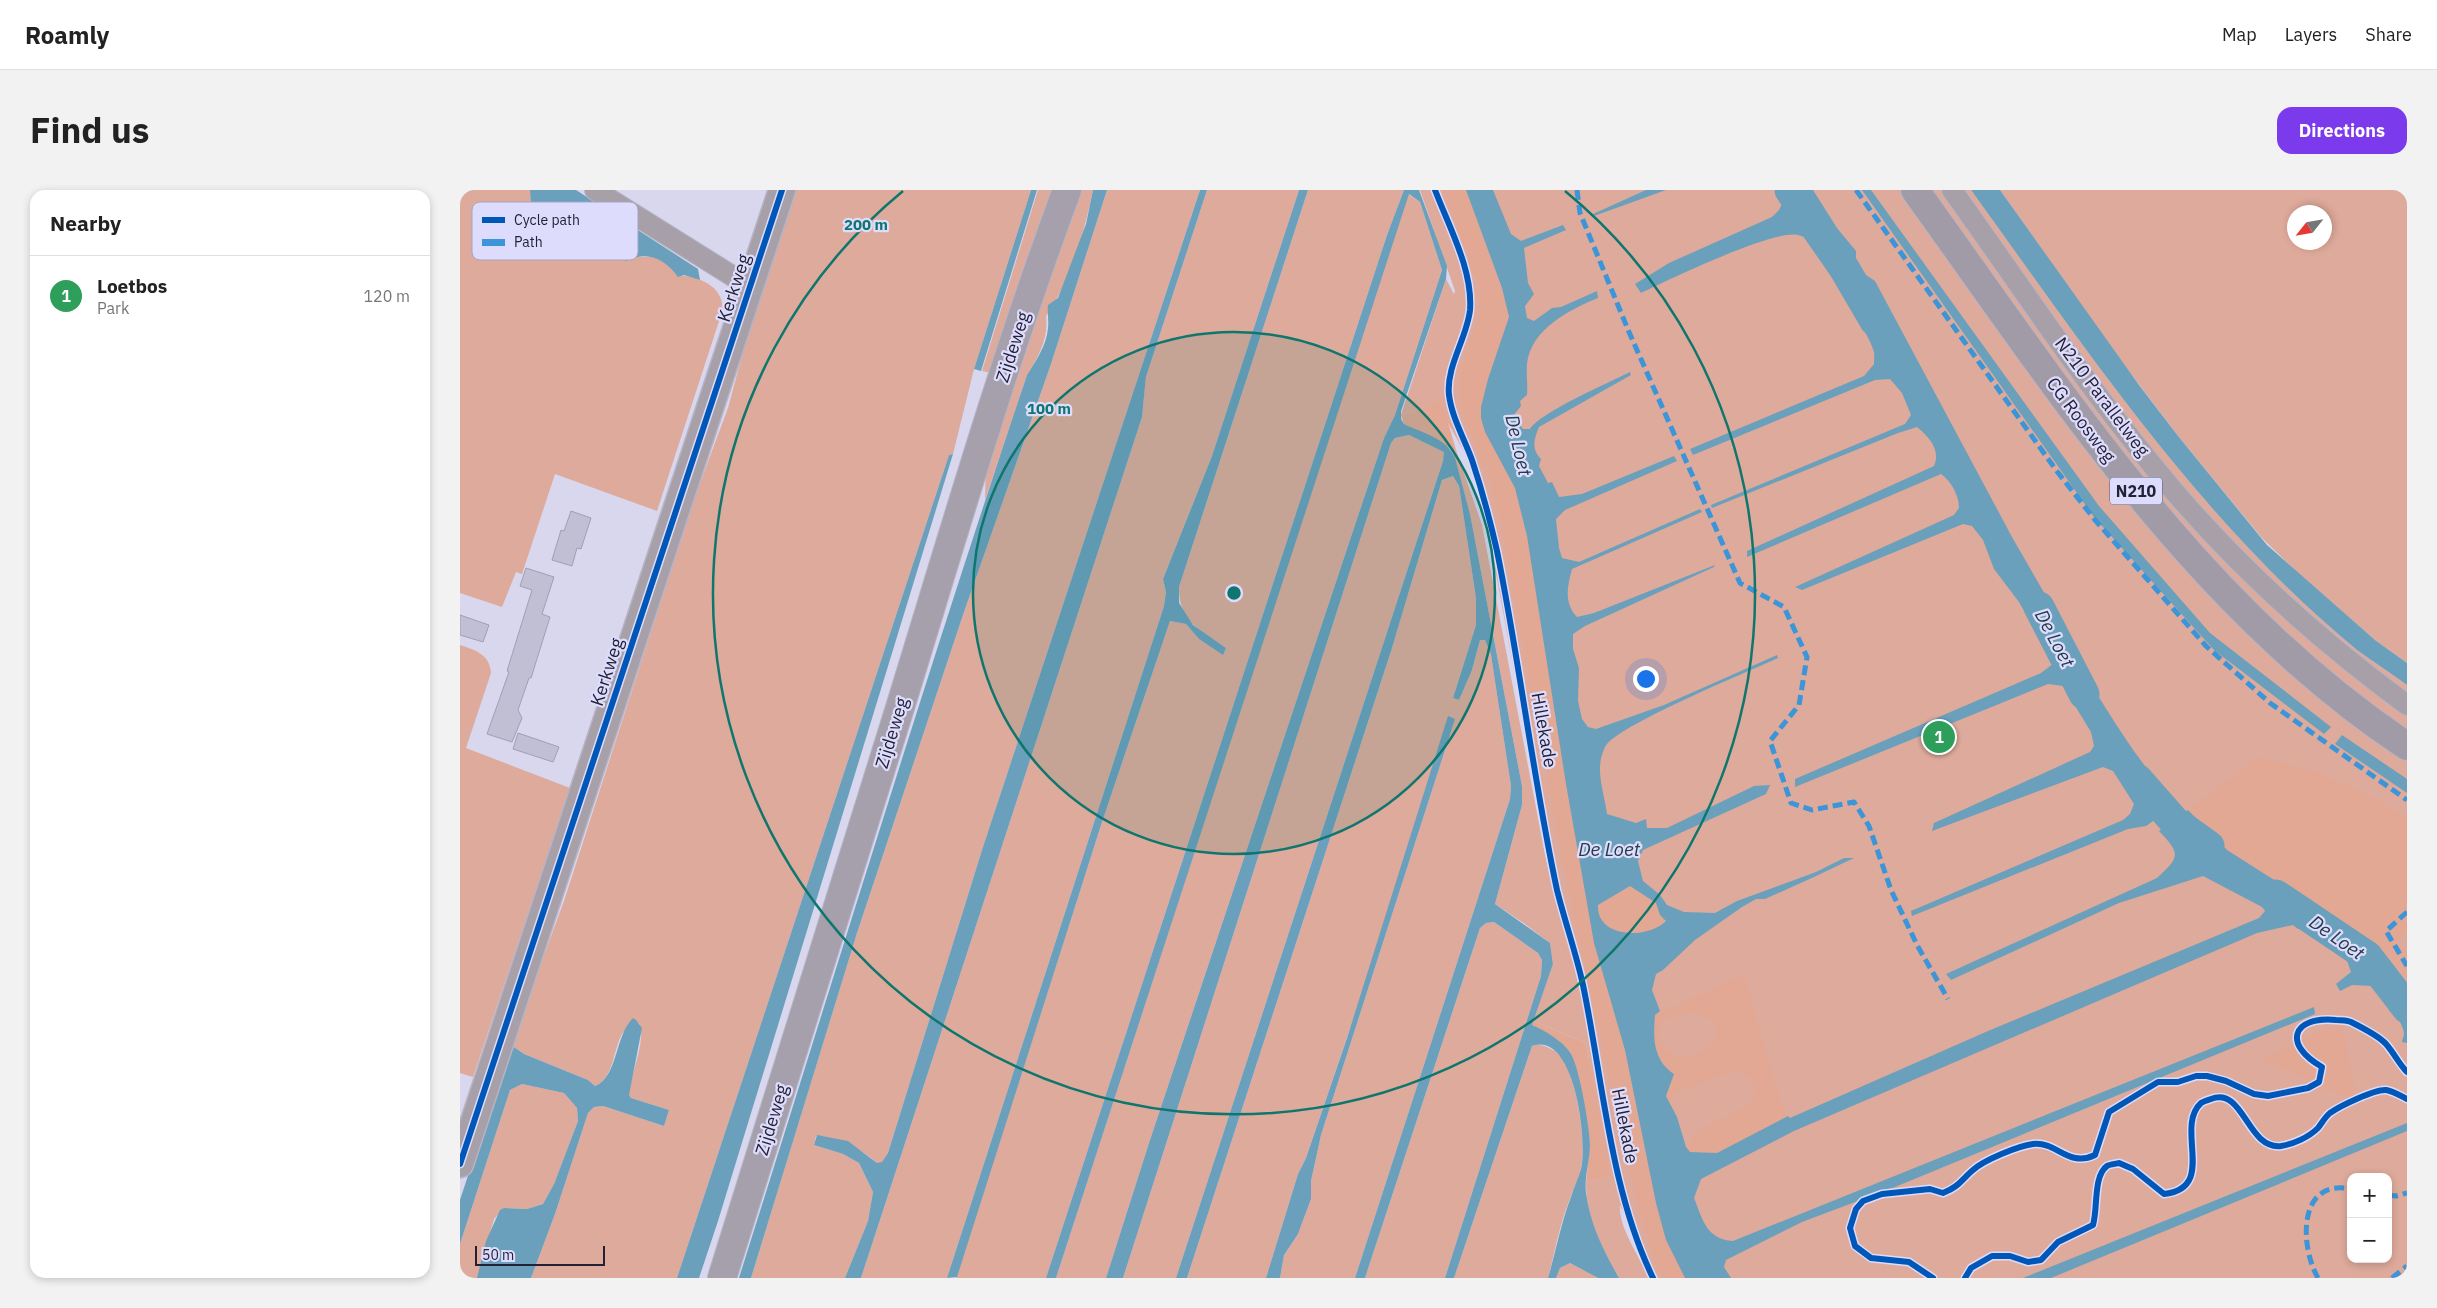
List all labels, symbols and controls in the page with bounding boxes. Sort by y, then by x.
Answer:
text: Roamly [25,19,109,51]
text: Map [2222,23,2257,46]
text: Layers [2285,23,2337,46]
text: Share [2365,23,2412,46]
text: Find us [30,107,149,153]
button: Directions [2277,107,2407,154]
legend [472,202,638,260]
north arrow [2287,205,2332,250]
text: Nearby [50,209,121,237]
text: Cycle path [514,211,580,229]
text: 200 m [844,215,888,234]
text: Path [514,233,543,251]
street label: Kerkweg [712,251,755,325]
text: Loetbos [97,274,167,298]
text: 1 [61,286,71,306]
text: 120 m [363,286,410,306]
text: Park [97,298,129,318]
street label: Zijdeweg [990,308,1035,385]
street label: N210 Parallelweg [2050,333,2155,461]
street label: CG Roosweg [2042,373,2121,467]
text: 100 m [1027,399,1071,418]
water label: De Loet [1500,412,1538,479]
road number: N210 [2110,478,2162,504]
centre of rings [1225,584,1243,602]
water label: De Loet [2030,605,2081,672]
street label: Kerkweg [585,635,628,709]
your location [1633,666,1659,692]
street label: Hillekade [1527,690,1562,770]
street label: Zijdeweg [870,694,913,771]
pin: 1 [1923,718,1955,756]
water label: De Loet [1578,837,1641,861]
water label: De Loet [2305,909,2370,965]
street label: Zijdeweg [750,1081,793,1158]
street label: Hillekade [1607,1086,1644,1166]
map controls [2347,1173,2392,1263]
button: + [2347,1173,2392,1218]
button: − [2347,1218,2392,1263]
scale bar [475,1243,605,1266]
text: 50 m [482,1246,514,1264]

